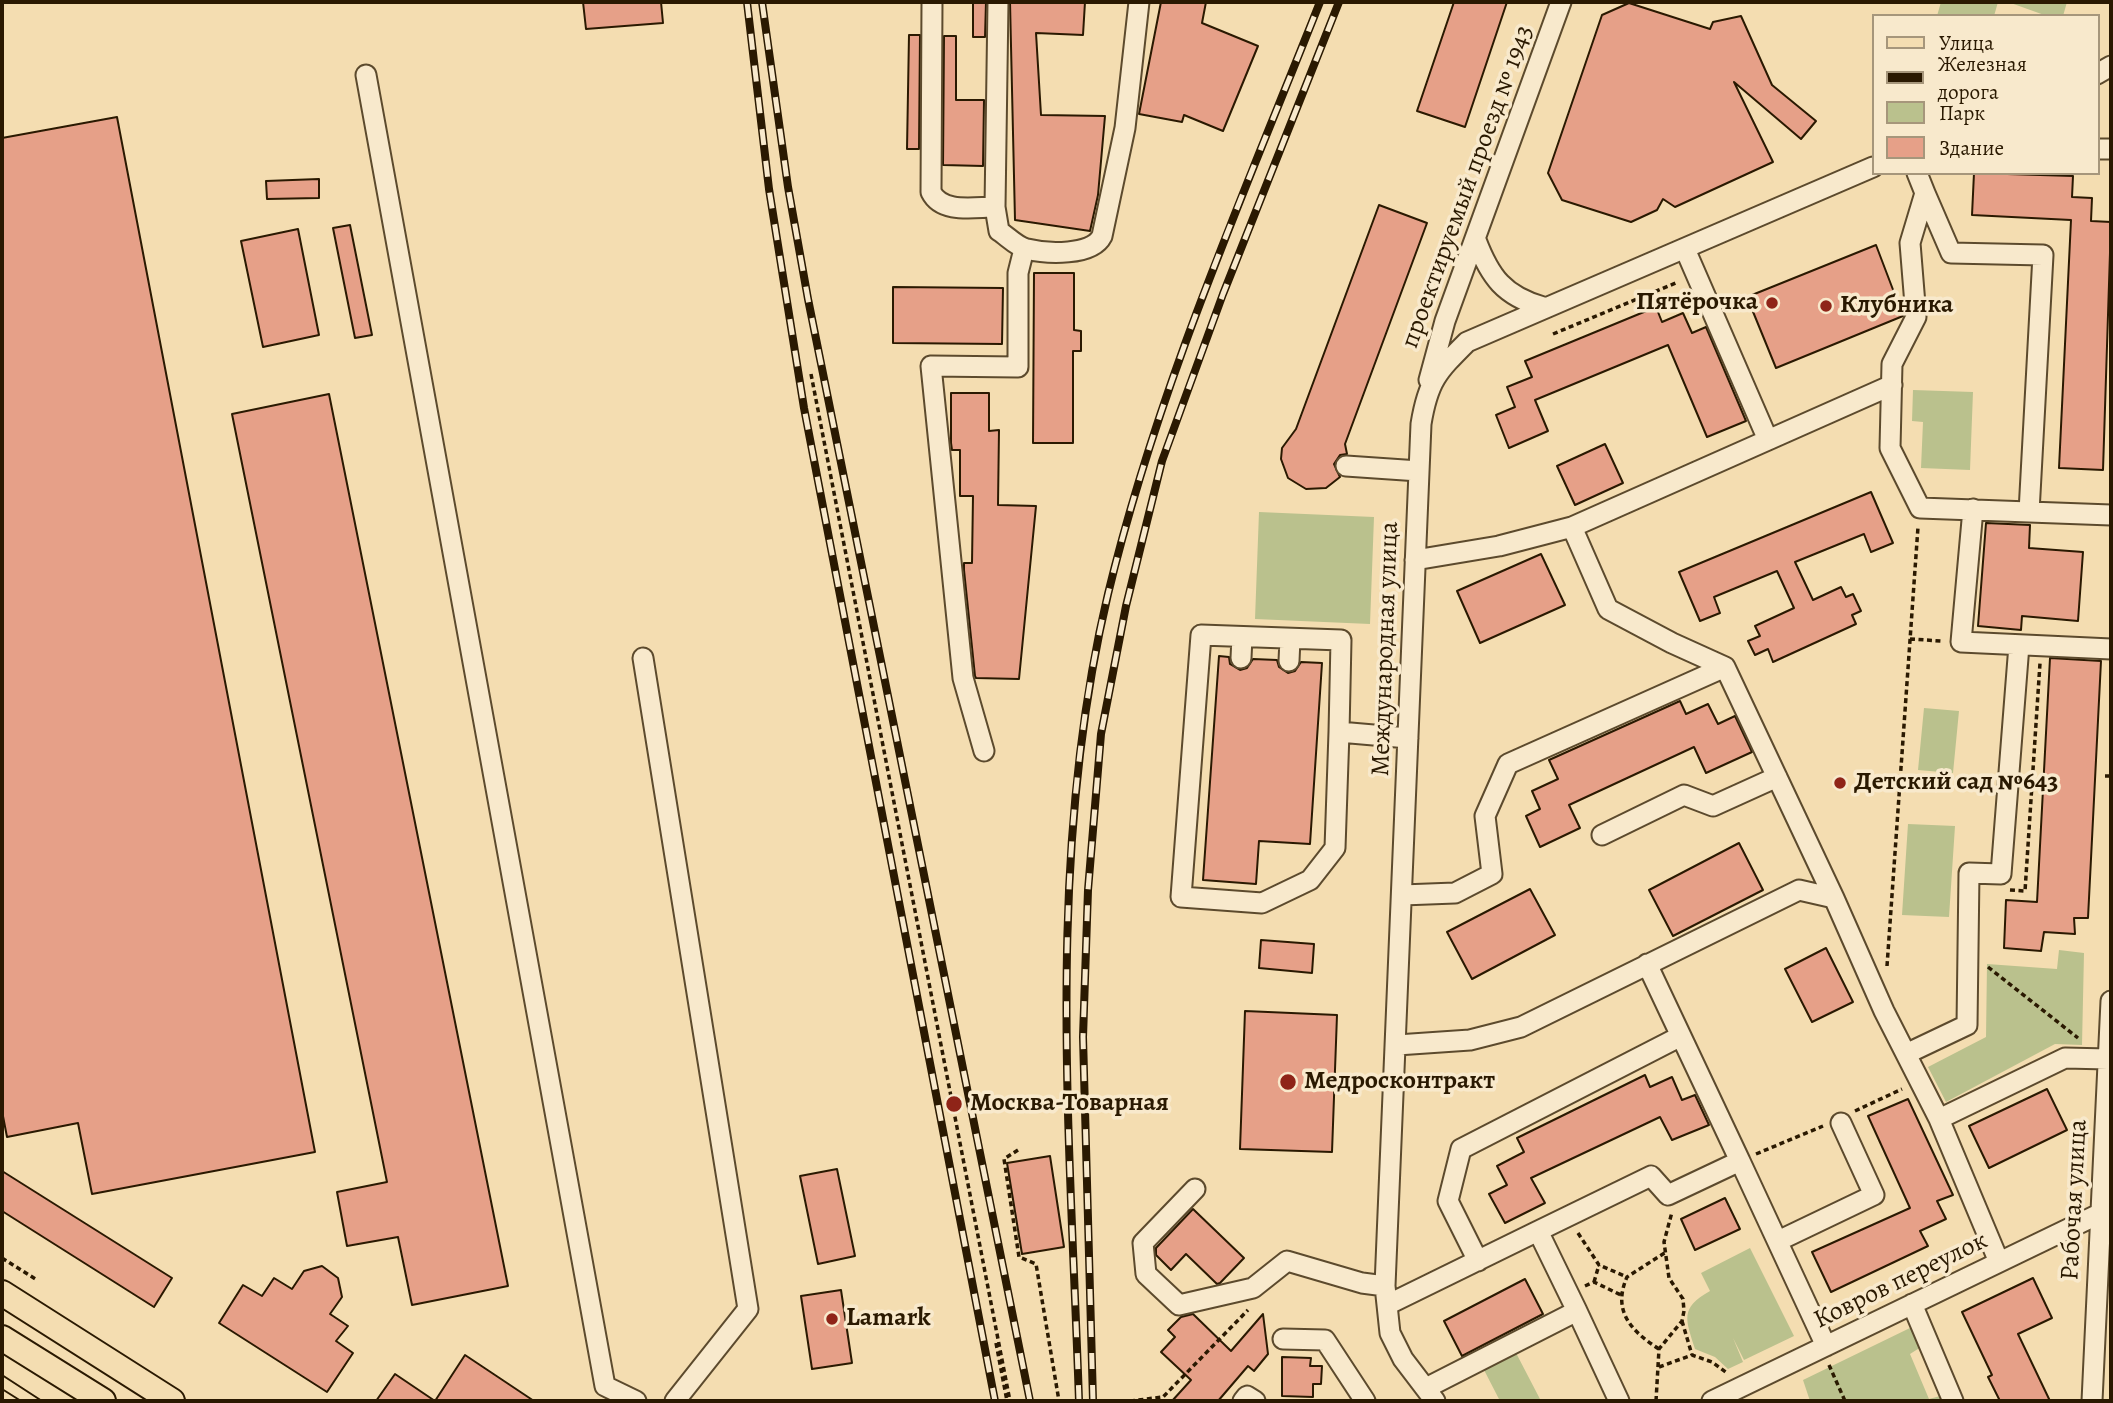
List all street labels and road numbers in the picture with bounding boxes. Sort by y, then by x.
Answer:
street label: проектируемый проезд № 1943 [1395,21,1541,353]
street label: Международная улица [1366,521,1406,777]
street label: Рабочая улица [2055,1119,2095,1281]
street label: Ковров переулок [1809,1226,1993,1336]

